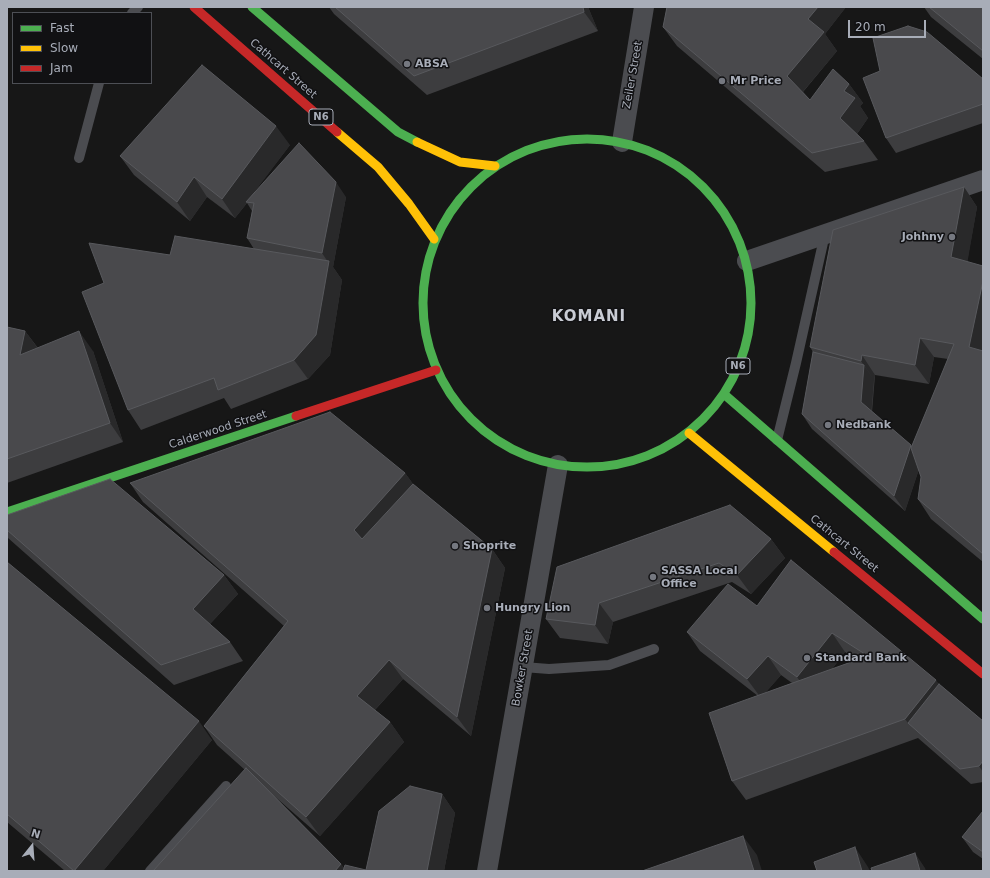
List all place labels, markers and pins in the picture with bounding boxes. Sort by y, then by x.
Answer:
place label: ABSA [415,57,448,71]
marker: ABSA [402,59,412,69]
place label: Mr Price [730,74,781,88]
marker: Mr Price [717,76,727,86]
place label: Johhny [902,230,944,244]
marker: Johhny [947,232,957,242]
place label: Nedbank [836,418,891,432]
marker: Nedbank [823,420,833,430]
place label: Shoprite [463,539,516,553]
marker: Shoprite [450,541,460,551]
place label: SASSA Local Office [661,564,737,590]
marker: SASSA Local Office [648,572,658,582]
place label: Hungry Lion [495,601,570,615]
marker: Hungry Lion [482,603,492,613]
place label: Standard Bank [815,651,907,665]
marker: Standard Bank [802,653,812,663]

